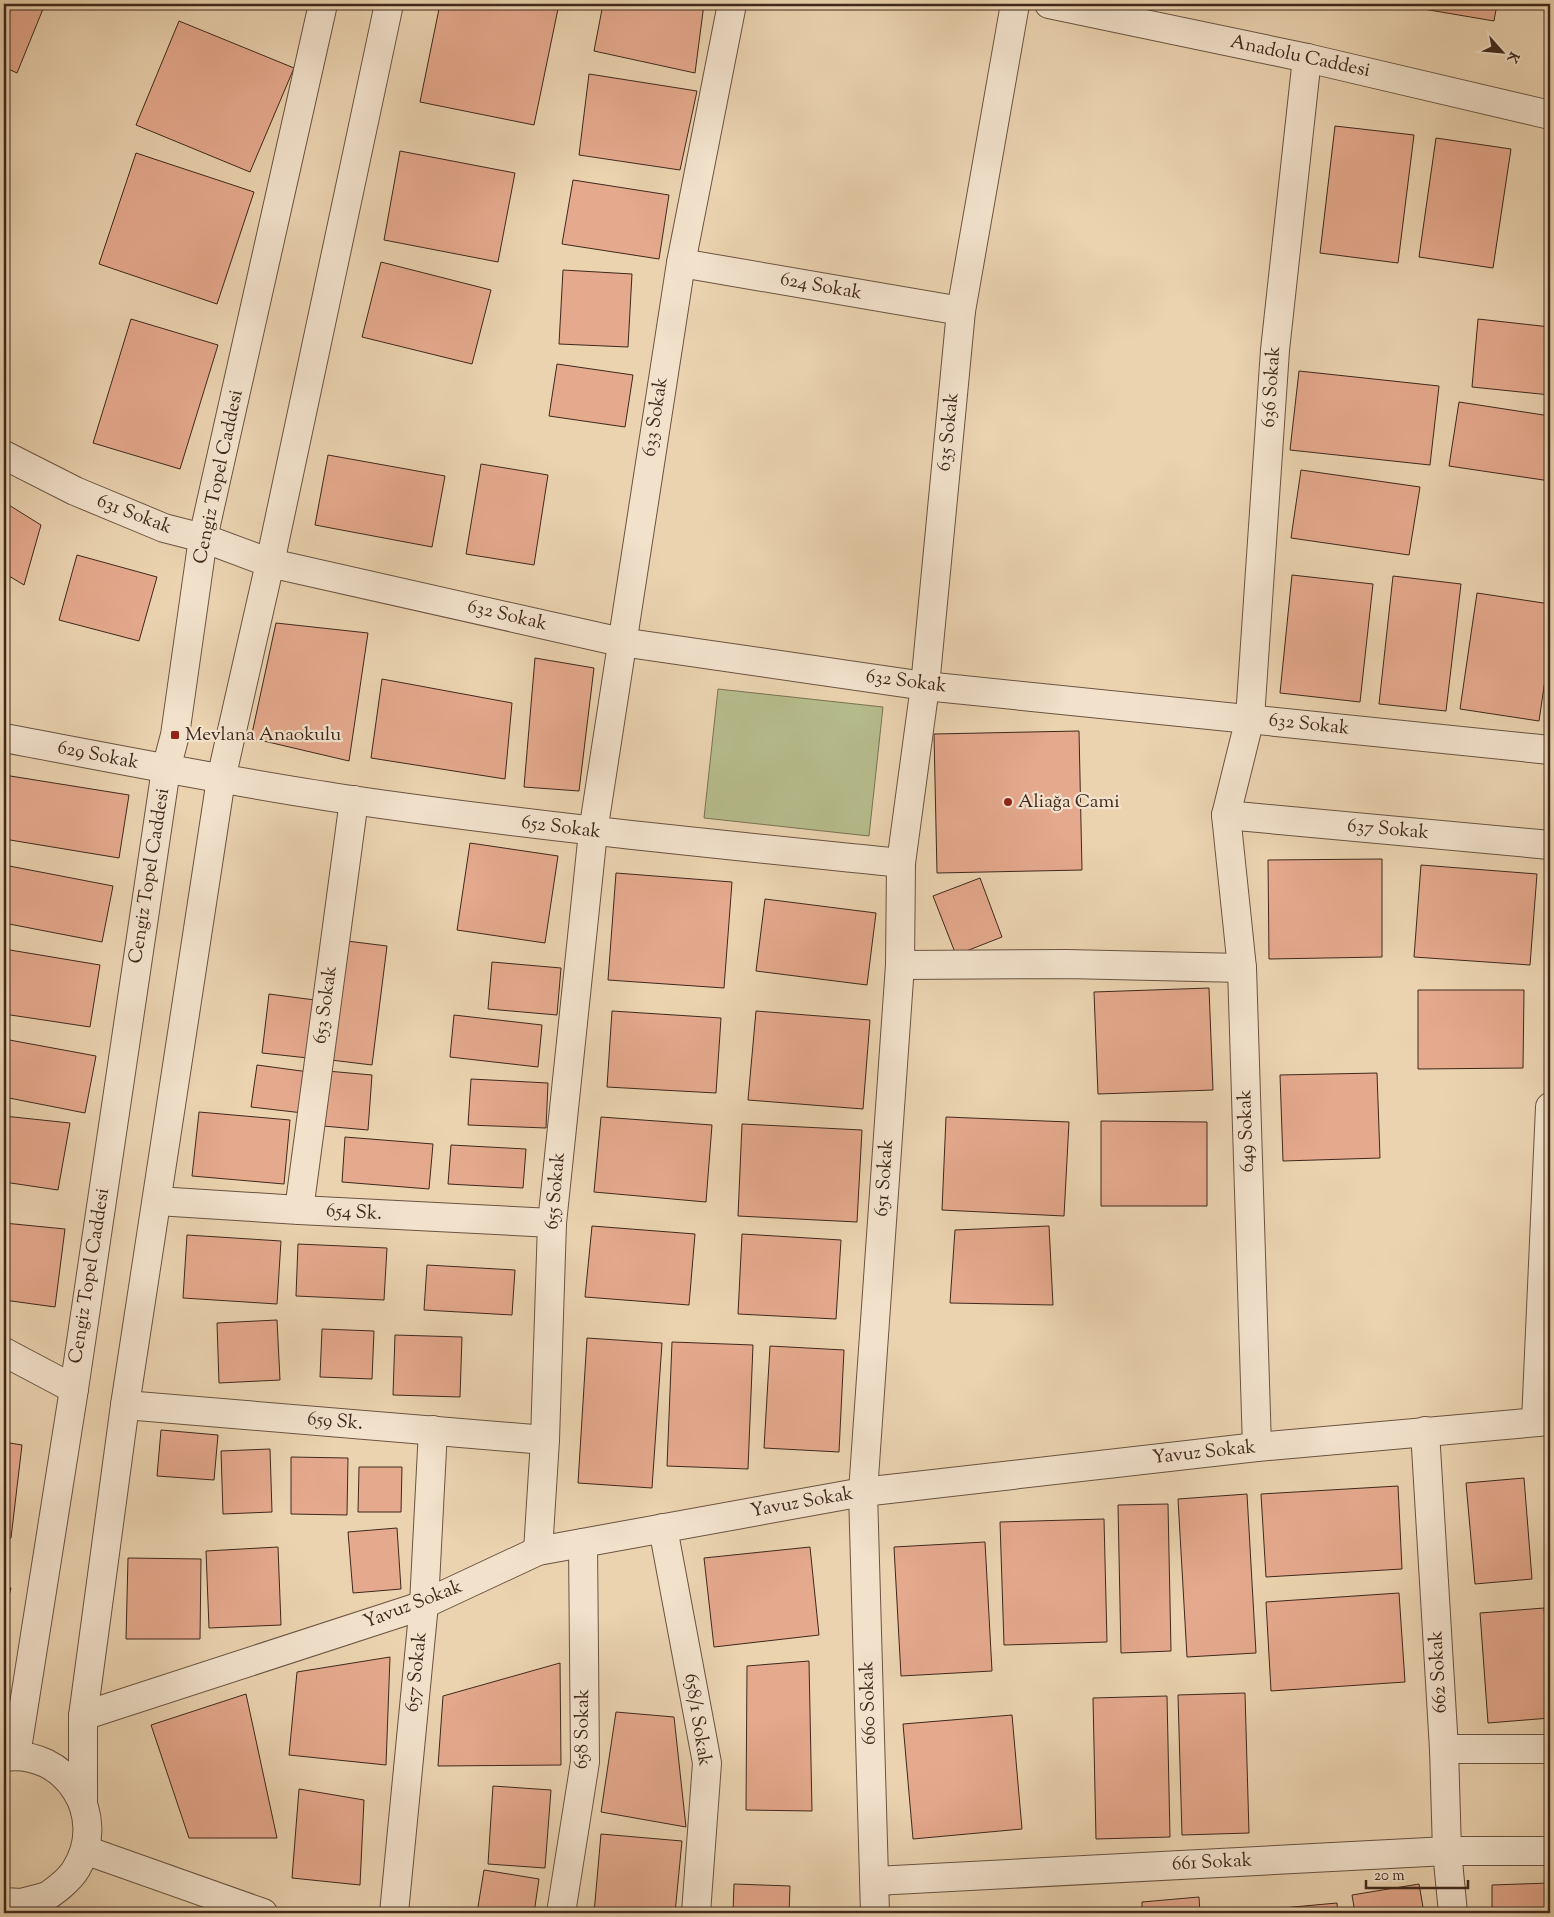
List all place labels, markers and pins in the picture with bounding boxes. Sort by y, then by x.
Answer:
place label: Mevlana Anaokulu [185,722,341,749]
marker: Mevlana Anaokulu [169,729,181,741]
place label: Aliağa Cami [1018,789,1120,816]
marker: Aliağa Cami [1002,796,1014,808]

